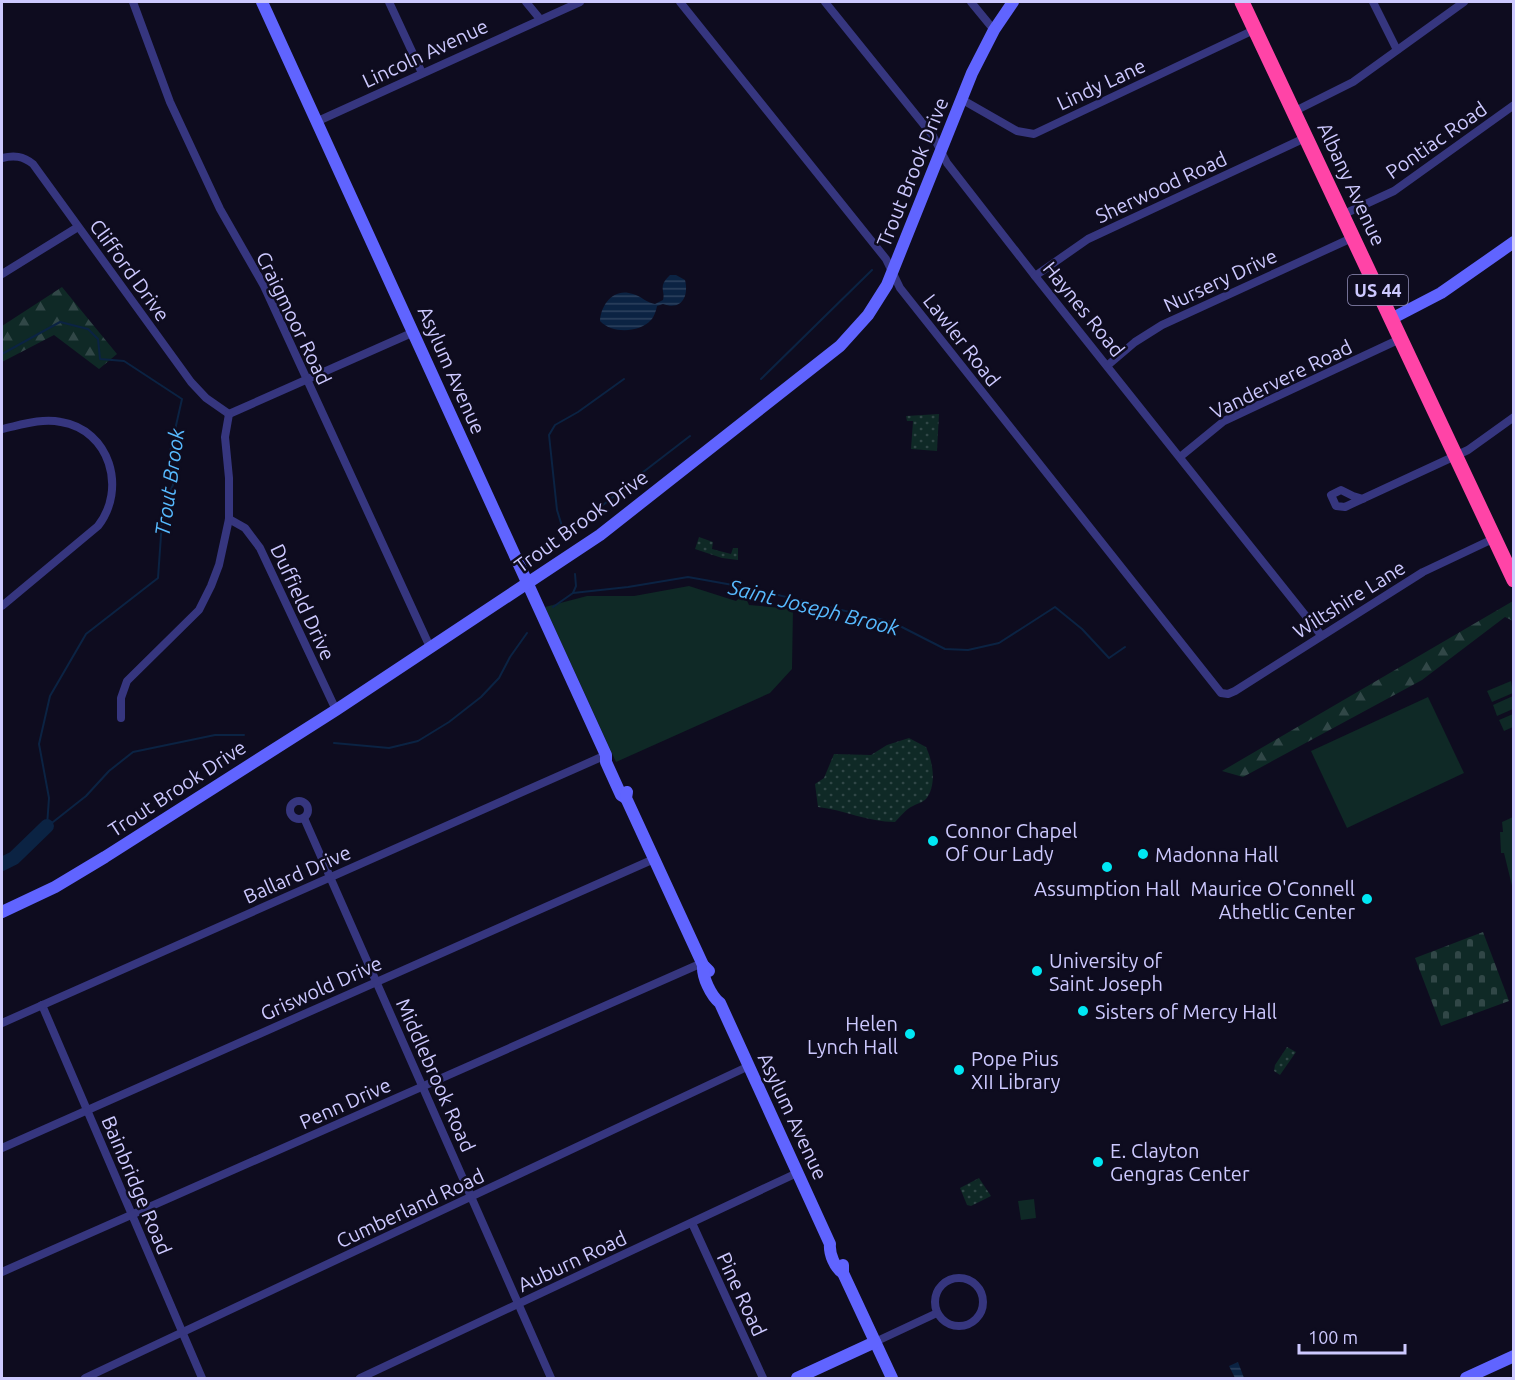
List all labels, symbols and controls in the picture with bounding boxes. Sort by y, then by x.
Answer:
street label: Lincoln Avenue [358,14,492,92]
street label: Lindy Lane [1053,53,1149,115]
street label: Trout Brook Drive [872,94,952,250]
street label: Pontiac Road [1381,97,1491,183]
street label: Albany Avenue [1313,119,1391,249]
street label: Sherwood Road [1092,147,1230,227]
street label: Clifford Drive [85,215,175,325]
street label: Nursery Drive [1160,244,1280,316]
street label: Craigmoor Road [252,248,336,388]
street label: Haynes Road [1039,257,1129,361]
road number: US 44 [1348,275,1408,305]
street label: Lawler Road [919,289,1005,391]
street label: Asylum Avenue [414,303,490,437]
street label: Vandervere Road [1206,335,1356,423]
water label: Trout Brook [150,426,188,538]
street label: Trout Brook Drive [510,465,652,577]
street label: Duffield Drive [266,540,340,664]
street label: Wiltshire Lane [1289,555,1409,643]
water label: Saint Joseph Brook [725,574,902,640]
street label: Trout Brook Drive [104,735,250,841]
place label: Connor Chapel Of Our Lady [945,819,1078,865]
marker: Connor Chapel Of Our Lady [926,834,940,848]
street label: Ballard Drive [240,840,354,908]
place label: Madonna Hall [1155,843,1278,866]
marker: Madonna Hall [1136,847,1150,861]
marker: Assumption Hall [1100,860,1114,874]
place label: Assumption Hall [1034,877,1180,900]
place label: Maurice O'Connell Athetlic Center [1190,877,1355,923]
marker: Maurice O'Connell Athetlic Center [1360,892,1374,906]
place label: University of Saint Joseph [1049,949,1163,995]
street label: Griswold Drive [257,951,385,1025]
marker: University of Saint Joseph [1030,964,1044,978]
street label: Middlebrook Road [392,995,480,1155]
place label: Sisters of Mercy Hall [1095,1000,1277,1023]
marker: Sisters of Mercy Hall [1076,1004,1090,1018]
place label: Helen Lynch Hall [807,1012,898,1058]
marker: Helen Lynch Hall [903,1027,917,1041]
place label: Pope Pius XII Library [971,1047,1061,1093]
street label: Asylum Avenue [754,1049,832,1183]
marker: Pope Pius XII Library [952,1063,966,1077]
street label: Penn Drive [296,1073,394,1133]
street label: Bainbridge Road [97,1112,177,1258]
place label: E. Clayton Gengras Center [1110,1139,1250,1185]
marker: E. Clayton Gengras Center [1091,1155,1105,1169]
street label: Cumberland Road [332,1164,488,1252]
street label: Auburn Road [514,1226,630,1296]
street label: Pine Road [713,1248,771,1340]
scale bar [1299,1317,1406,1355]
text: 100 m [1308,1327,1358,1347]

